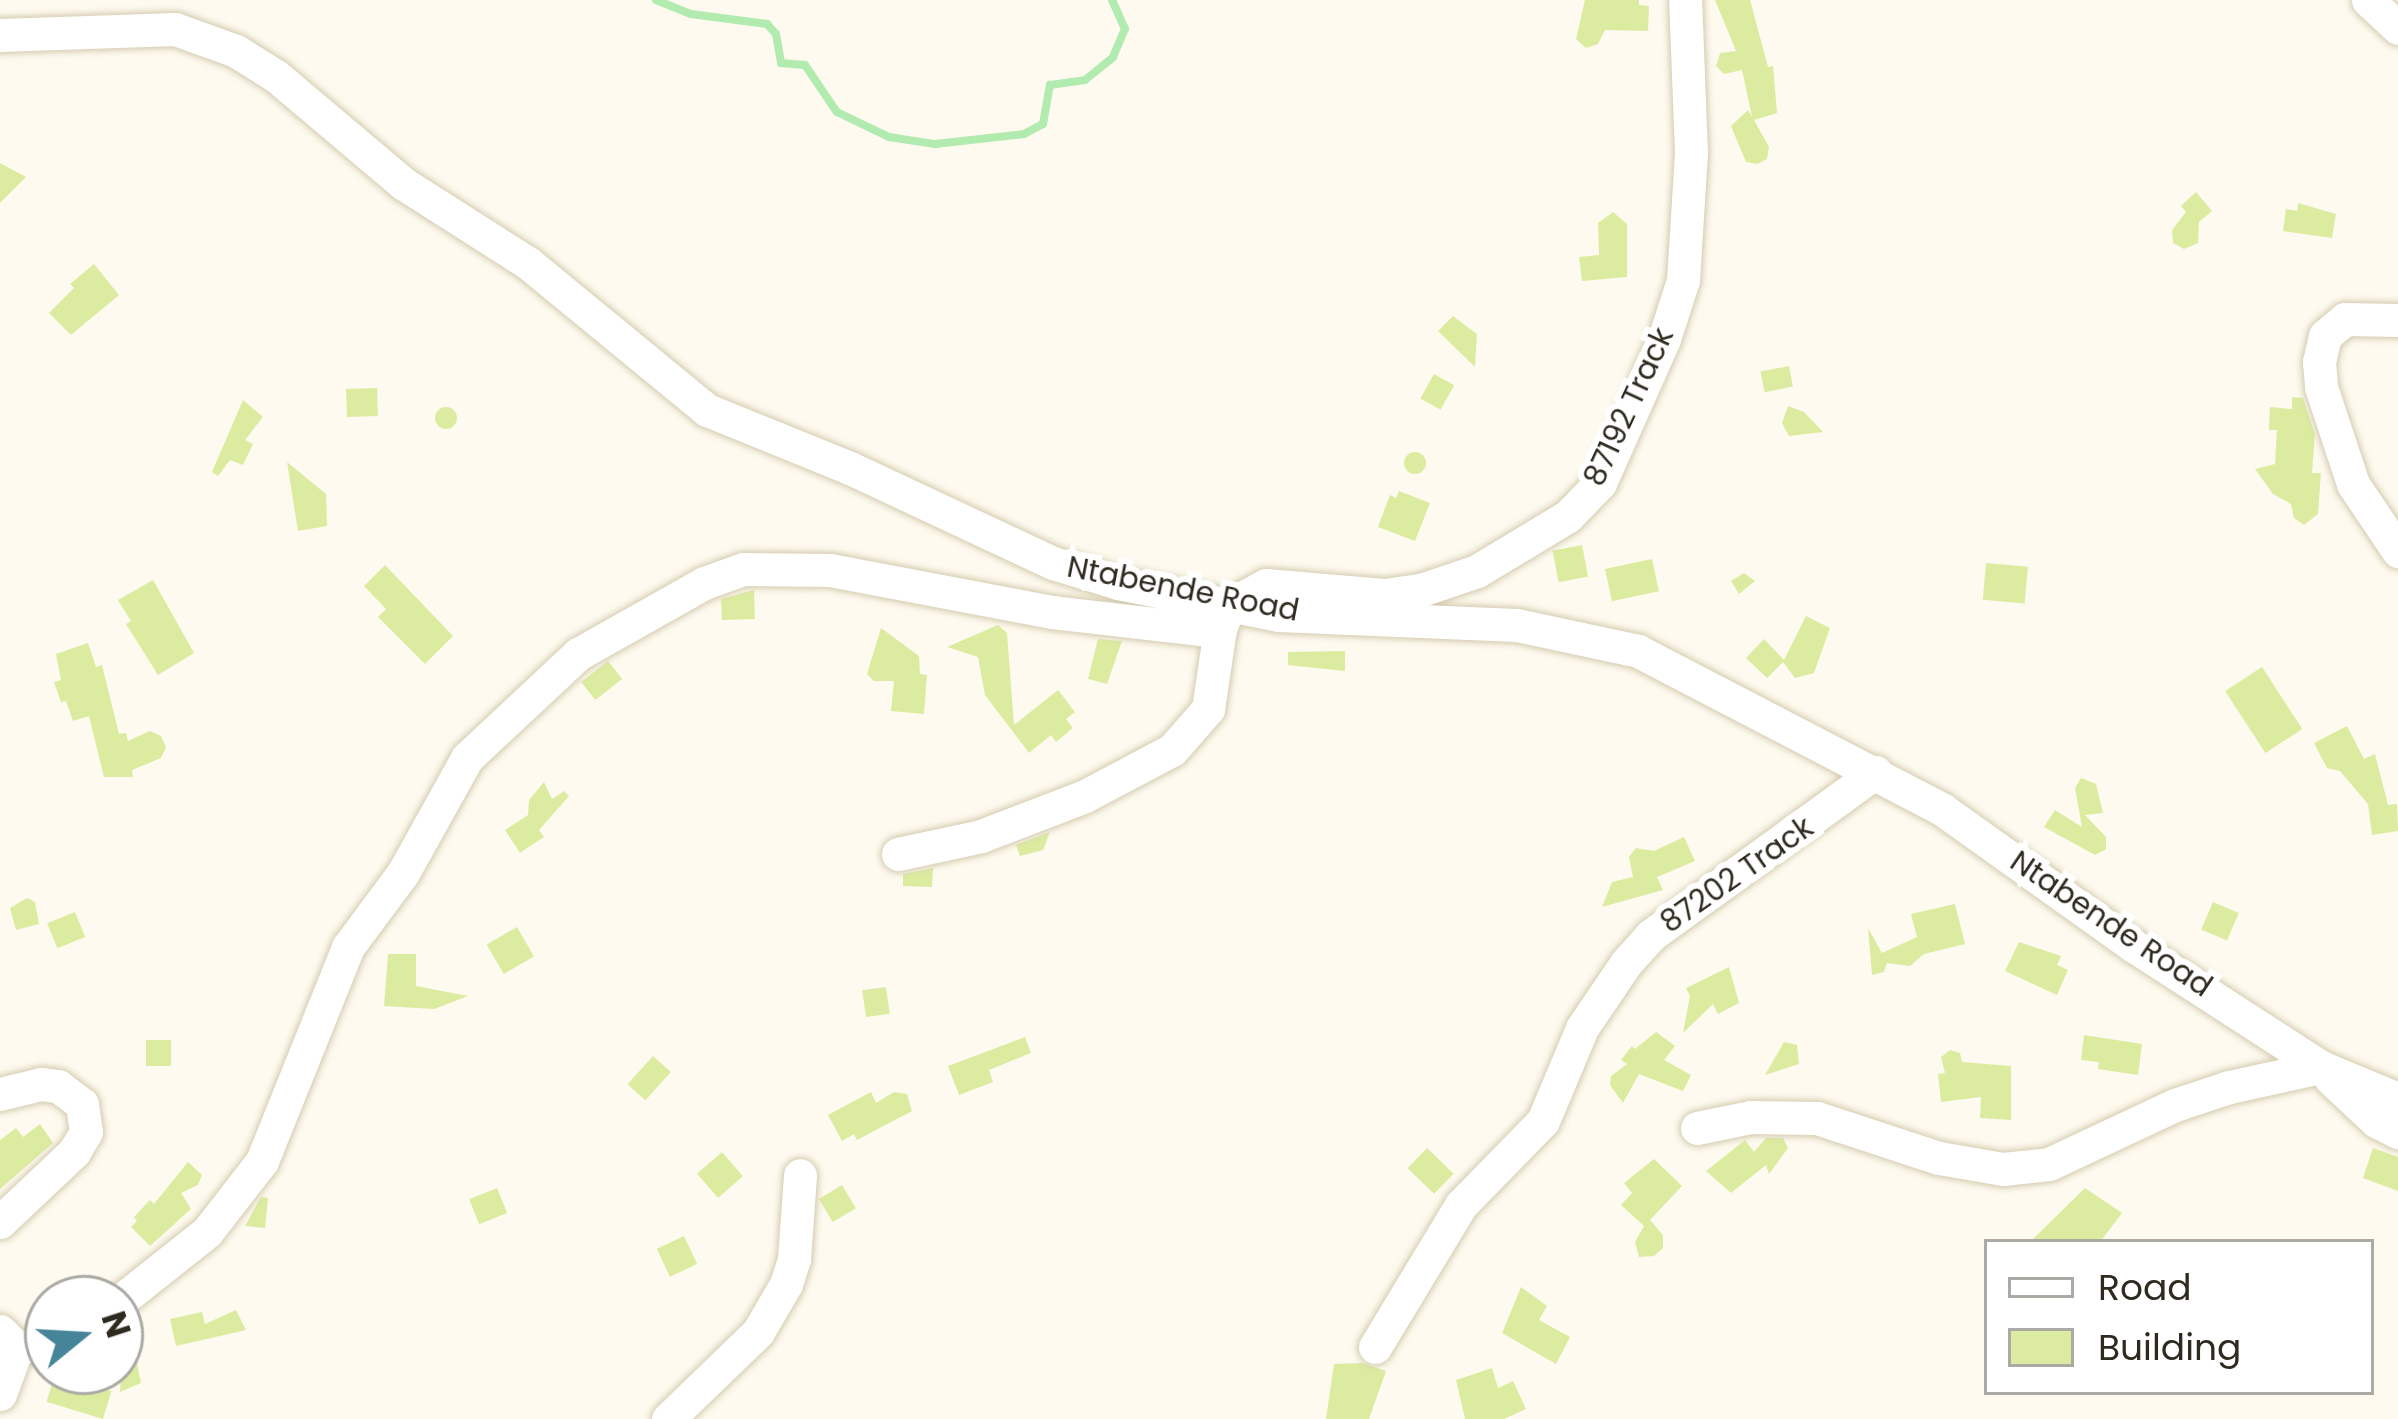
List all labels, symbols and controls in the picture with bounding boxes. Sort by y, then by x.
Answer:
street label: 87192 Track [1577,322,1681,492]
street label: Ntabende Road [1064,549,1302,629]
street label: 87202 Track [1654,809,1820,941]
street label: Ntabende Road [2003,843,2219,1005]
legend [1984,1239,2374,1395]
text: Road [2098,1262,2192,1313]
north arrow [24,1275,144,1395]
text: N [90,1306,142,1344]
text: Building [2098,1322,2241,1373]

